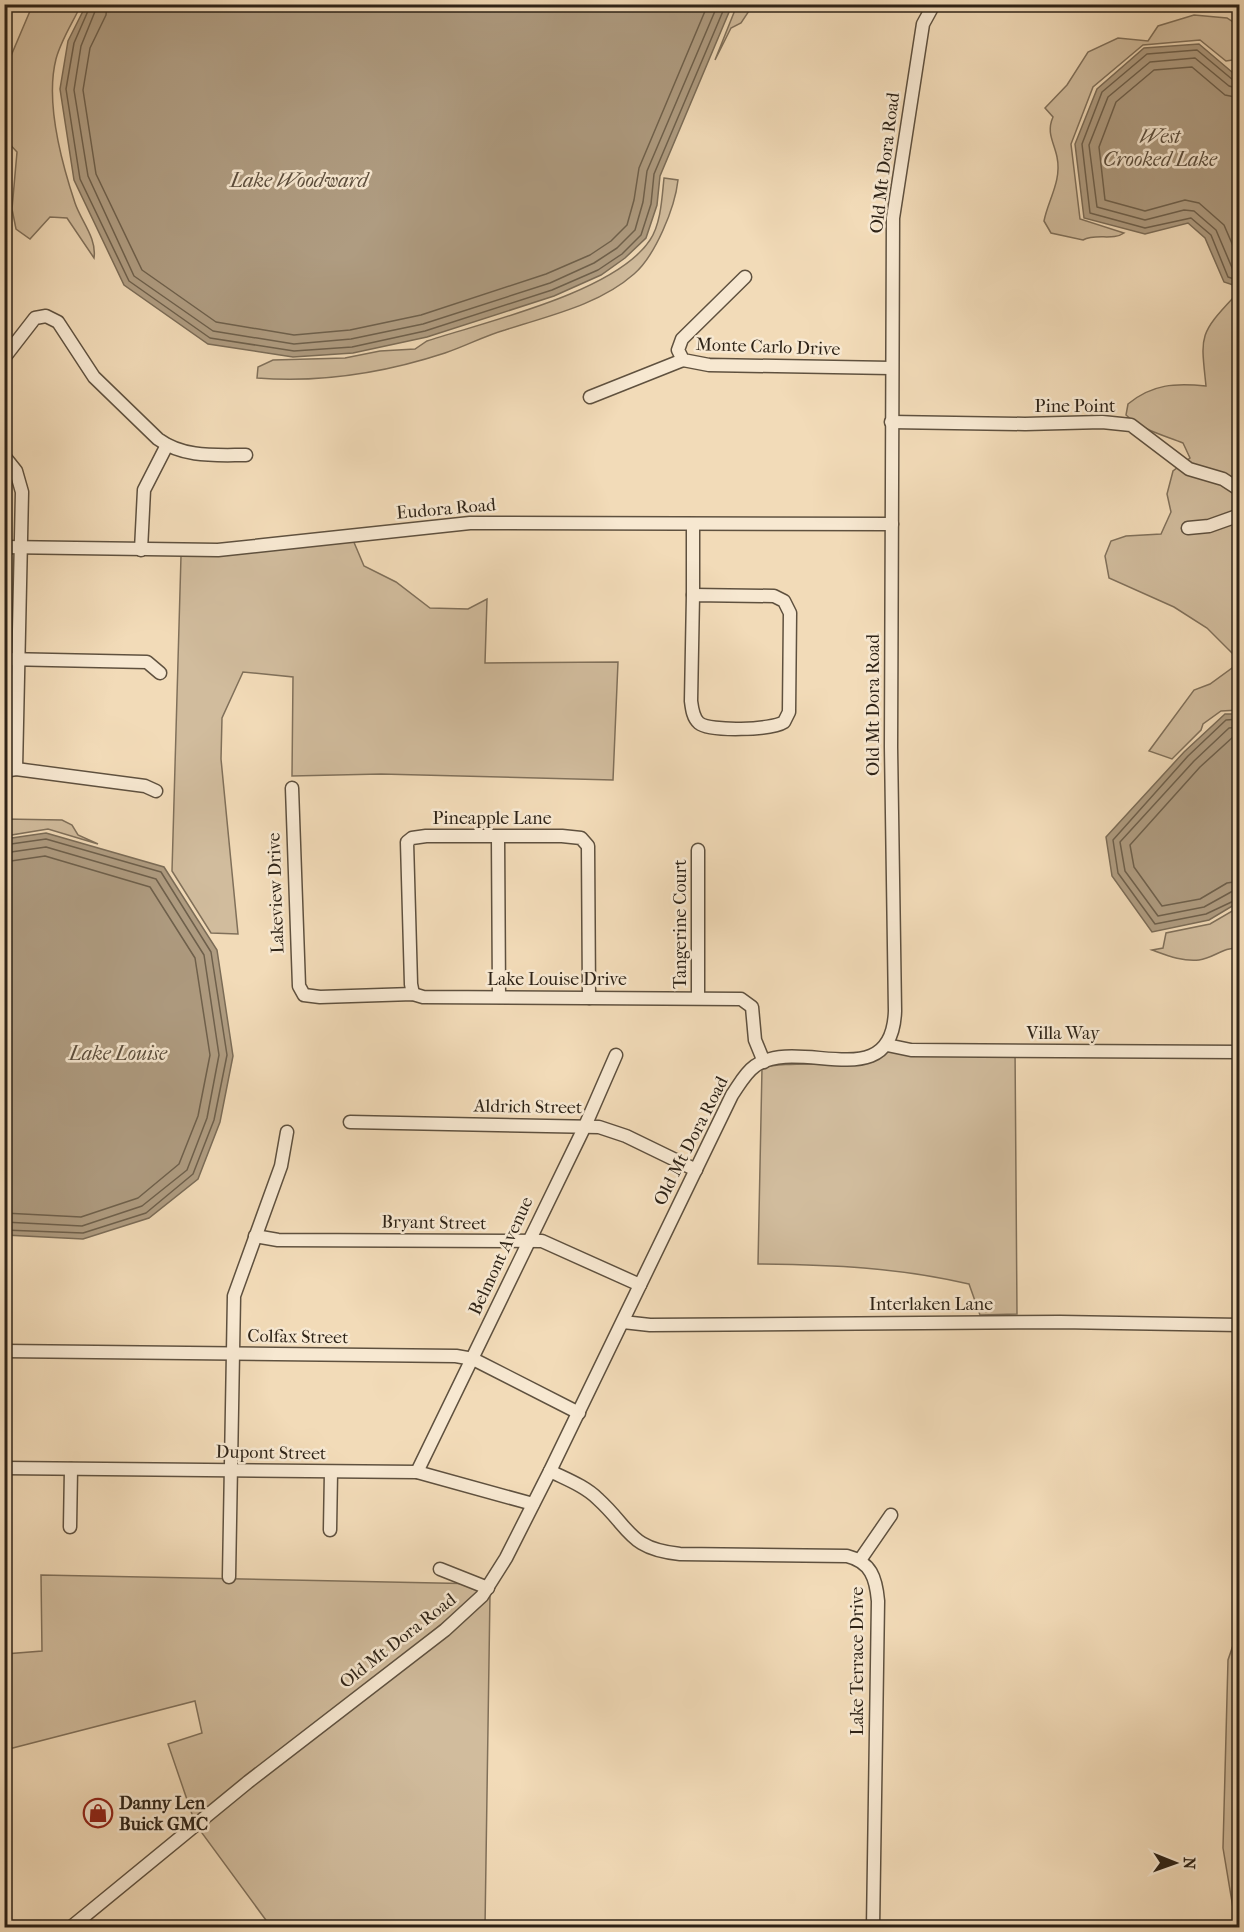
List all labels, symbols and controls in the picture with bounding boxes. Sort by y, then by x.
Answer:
street label: Old Mt Dora Road [866,91,904,235]
water label: West Crooked Lake [1103,125,1218,171]
water label: Lake Woodward [228,169,371,192]
street label: Monte Carlo Drive [695,334,841,360]
street label: Pine Point [1035,396,1116,417]
street label: Eudora Road [395,494,497,524]
street label: Old Mt Dora Road [863,634,884,776]
street label: Pineapple Lane [432,808,552,829]
street label: Lakeview Drive [263,832,289,954]
street label: Tangerine Court [670,859,691,989]
street label: Lake Louise Drive [487,969,627,990]
street label: Villa Way [1025,1023,1101,1044]
water label: Lake Louise [67,1042,168,1065]
street label: Old Mt Dora Road [649,1073,733,1209]
street label: Aldrich Street [473,1096,583,1118]
street label: Belmont Avenue [464,1193,538,1318]
street label: Bryant Street [381,1212,487,1234]
street label: Interlaken Lane [869,1294,993,1315]
street label: Colfax Street [247,1326,349,1348]
street label: Dupont Street [215,1442,327,1464]
street label: Lake Terrace Drive [847,1586,868,1735]
street label: Old Mt Dora Road [336,1589,461,1693]
place label: Danny Len Buick GMC [119,1793,208,1835]
shop icon: Danny Len Buick GMC [82,1797,114,1829]
north arrow [1145,1833,1205,1893]
text: N [1180,1857,1199,1870]

